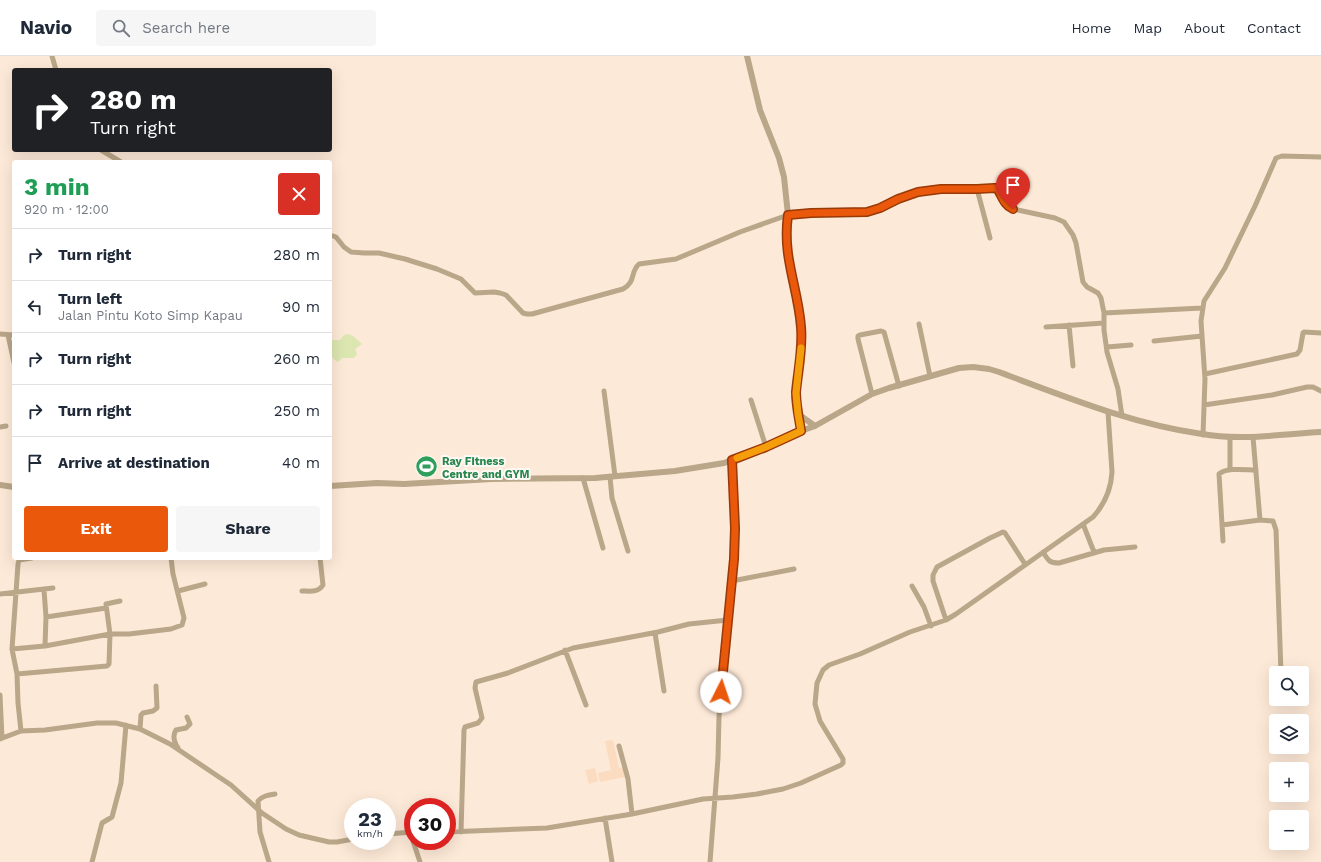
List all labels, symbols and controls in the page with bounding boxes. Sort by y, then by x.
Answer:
search box [96,10,376,46]
text: Navio [20,16,72,39]
icon: search [110,17,132,39]
text: Search here [142,19,230,37]
text: Home [1071,20,1111,36]
text: Map [1133,20,1162,36]
text: About [1184,20,1225,36]
text: Contact [1247,20,1301,36]
text: 280 m [90,83,177,116]
icon: right [24,84,76,136]
text: Turn right [90,117,176,138]
pin [996,168,1030,209]
text: 3 min [24,173,90,201]
button: close [278,173,320,215]
icon: arrive [1002,174,1024,196]
text: 920 m · 12:00 [24,202,109,217]
icon: right [24,244,46,266]
text: Turn right [58,246,131,264]
text: 280 m [273,246,320,264]
text: Turn left [58,290,122,308]
icon: left [24,296,46,318]
text: 90 m [282,298,320,316]
text: Jalan Pintu Koto Simp Kapau [58,308,243,323]
icon: right [24,348,46,370]
text: Turn right [58,350,131,368]
text: 260 m [273,350,320,368]
icon: right [24,400,46,422]
text: Turn right [58,402,131,420]
text: 250 m [274,402,320,420]
icon: arrive [24,452,46,474]
text: Arrive at destination [58,454,210,472]
text: 40 m [282,454,320,472]
sports icon: Ray Fitness Centre and GYM [413,454,439,480]
place label: Ray Fitness Centre and GYM [442,455,530,481]
button: Exit [24,506,168,552]
button: Share [176,506,320,552]
map controls [1269,666,1309,850]
button: search [1269,666,1309,706]
position arrow [700,671,742,713]
button: layers [1269,714,1309,754]
button: + [1269,762,1309,802]
speed limit sign: 30 [404,798,456,850]
text: 23 [358,807,382,831]
button: − [1269,810,1309,850]
text: km/h [357,828,383,839]

